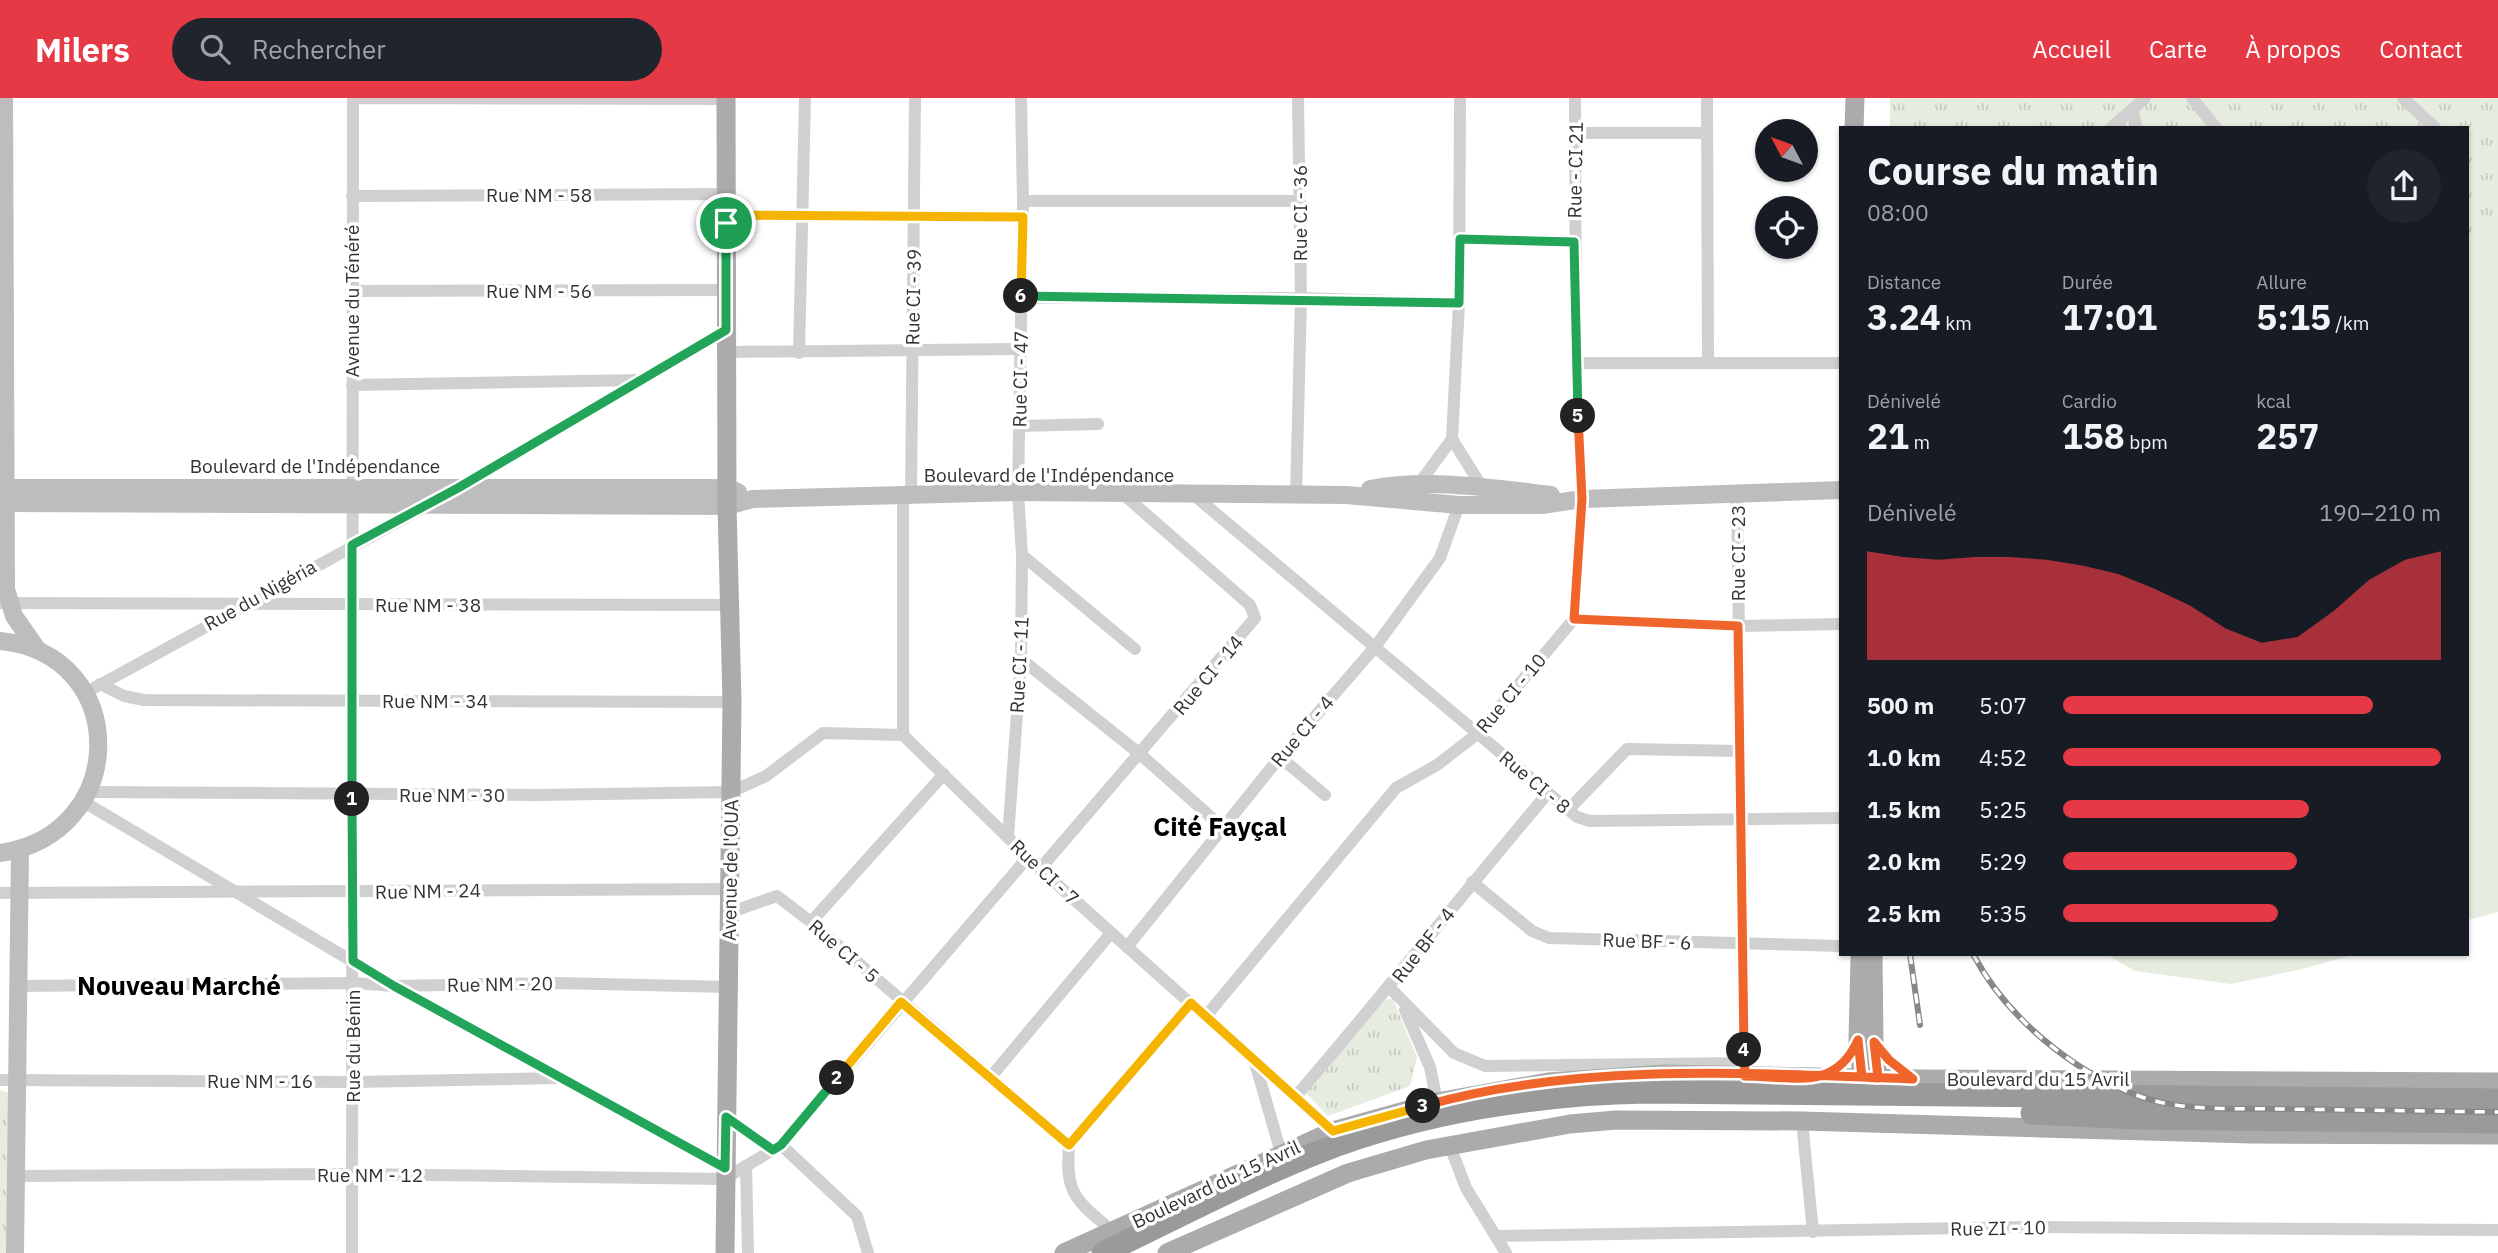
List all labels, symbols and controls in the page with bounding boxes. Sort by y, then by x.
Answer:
search box [172,18,662,81]
text: Milers [35,28,130,71]
icon: search [196,30,234,68]
text: Rechercher [252,32,386,66]
text: Accueil [2032,33,2111,65]
text: Carte [2149,33,2207,65]
text: À propos [2245,33,2341,65]
text: Contact [2379,33,2463,65]
north arrow [1755,119,1818,182]
map controls [1755,119,1818,259]
street label: Rue - CI 21 [1562,121,1588,219]
text: Course du matin [1867,146,2159,195]
button: share [2367,149,2441,223]
street label: Rue CI - 36 [1288,165,1312,261]
street label: Rue NM - 58 [486,183,592,207]
pin [696,193,756,253]
button: locate [1755,196,1818,259]
text: 08:00 [1867,197,1929,227]
icon: arrive [707,204,745,242]
street label: Avenue du Ténéré [340,225,364,377]
street label: Rue CI - 39 [900,248,926,346]
text: Distance [1867,270,1941,294]
text: Durée [2062,270,2113,294]
text: Allure [2256,270,2307,294]
pin: 6 [1004,278,1038,314]
street label: Rue NM - 56 [486,279,592,303]
text: 6 [1015,283,1026,307]
text: 3.24 [1867,294,1941,340]
text: 17:01 [2062,294,2157,340]
text: 5:15 [2256,294,2331,340]
text: km [1941,311,1972,335]
text: /km [2331,311,2369,335]
street label: Rue CI - 47 [1007,330,1033,428]
text: Dénivelé [1867,389,1941,413]
text: Cardio [2062,389,2117,413]
text: kcal [2256,389,2291,413]
pin: 5 [1560,398,1596,434]
text: 5 [1572,403,1583,427]
text: 21 [1867,413,1909,459]
text: 158 [2062,413,2125,459]
text: 257 [2256,413,2319,459]
text: m [1909,430,1930,454]
text: bpm [2125,430,2168,454]
street label: Boulevard de l'Indépendance [190,454,440,478]
street label: Boulevard de l'Indépendance [924,463,1174,487]
text: Dénivelé [1867,497,1957,527]
text: 190–210 m [2319,497,2441,527]
street label: Rue CI - 23 [1726,505,1750,601]
street label: Rue du Nigéria [200,554,320,636]
street label: Rue NM - 38 [375,593,481,617]
street label: Rue CI - 11 [1004,616,1034,714]
street label: Rue CI - 14 [1168,630,1248,720]
street label: Rue CI - 10 [1471,648,1551,738]
street label: Rue NM - 34 [382,689,488,713]
text: 500 m [1867,690,1934,720]
text: 5:07 [1979,690,2027,720]
street label: Rue CI - 4 [1265,691,1339,771]
text: 1.0 km [1867,742,1941,772]
text: 4:52 [1979,742,2027,772]
street label: Rue CI - 8 [1495,745,1575,819]
pin: 1 [334,782,370,816]
street label: Rue NM - 30 [399,783,505,807]
text: 1 [346,786,357,810]
text: 1.5 km [1867,794,1941,824]
text: 5:25 [1979,794,2027,824]
street label: Avenue de l'OUA [717,799,743,941]
district label: Cité Fayçal [1153,809,1287,843]
street label: Rue CI - 7 [1006,834,1084,910]
text: 2.0 km [1867,846,1941,876]
text: 5:29 [1979,846,2027,876]
street label: Rue NM - 24 [375,878,481,904]
text: 2.5 km [1867,898,1941,928]
text: 5:35 [1979,898,2027,928]
street label: Rue BF - 4 [1386,903,1460,987]
street label: Rue CI - 5 [804,914,884,988]
street label: Rue BF - 6 [1602,927,1692,955]
district label: Nouveau Marché [77,968,281,1002]
street label: Rue NM - 20 [447,971,553,997]
street label: Rue du Bénin [341,989,365,1103]
pin: 4 [1726,1032,1762,1068]
text: 4 [1738,1037,1749,1061]
pin: 2 [820,1060,854,1096]
text: 2 [831,1065,842,1089]
street label: Boulevard du 15 Avril [1947,1067,2129,1091]
street label: Rue NM - 16 [207,1069,313,1093]
pin: 3 [1406,1088,1440,1124]
text: 3 [1417,1093,1428,1117]
street label: Boulevard du 15 Avril [1128,1135,1304,1233]
street label: Rue NM - 12 [317,1163,423,1187]
street label: Rue ZI - 10 [1950,1215,2046,1241]

